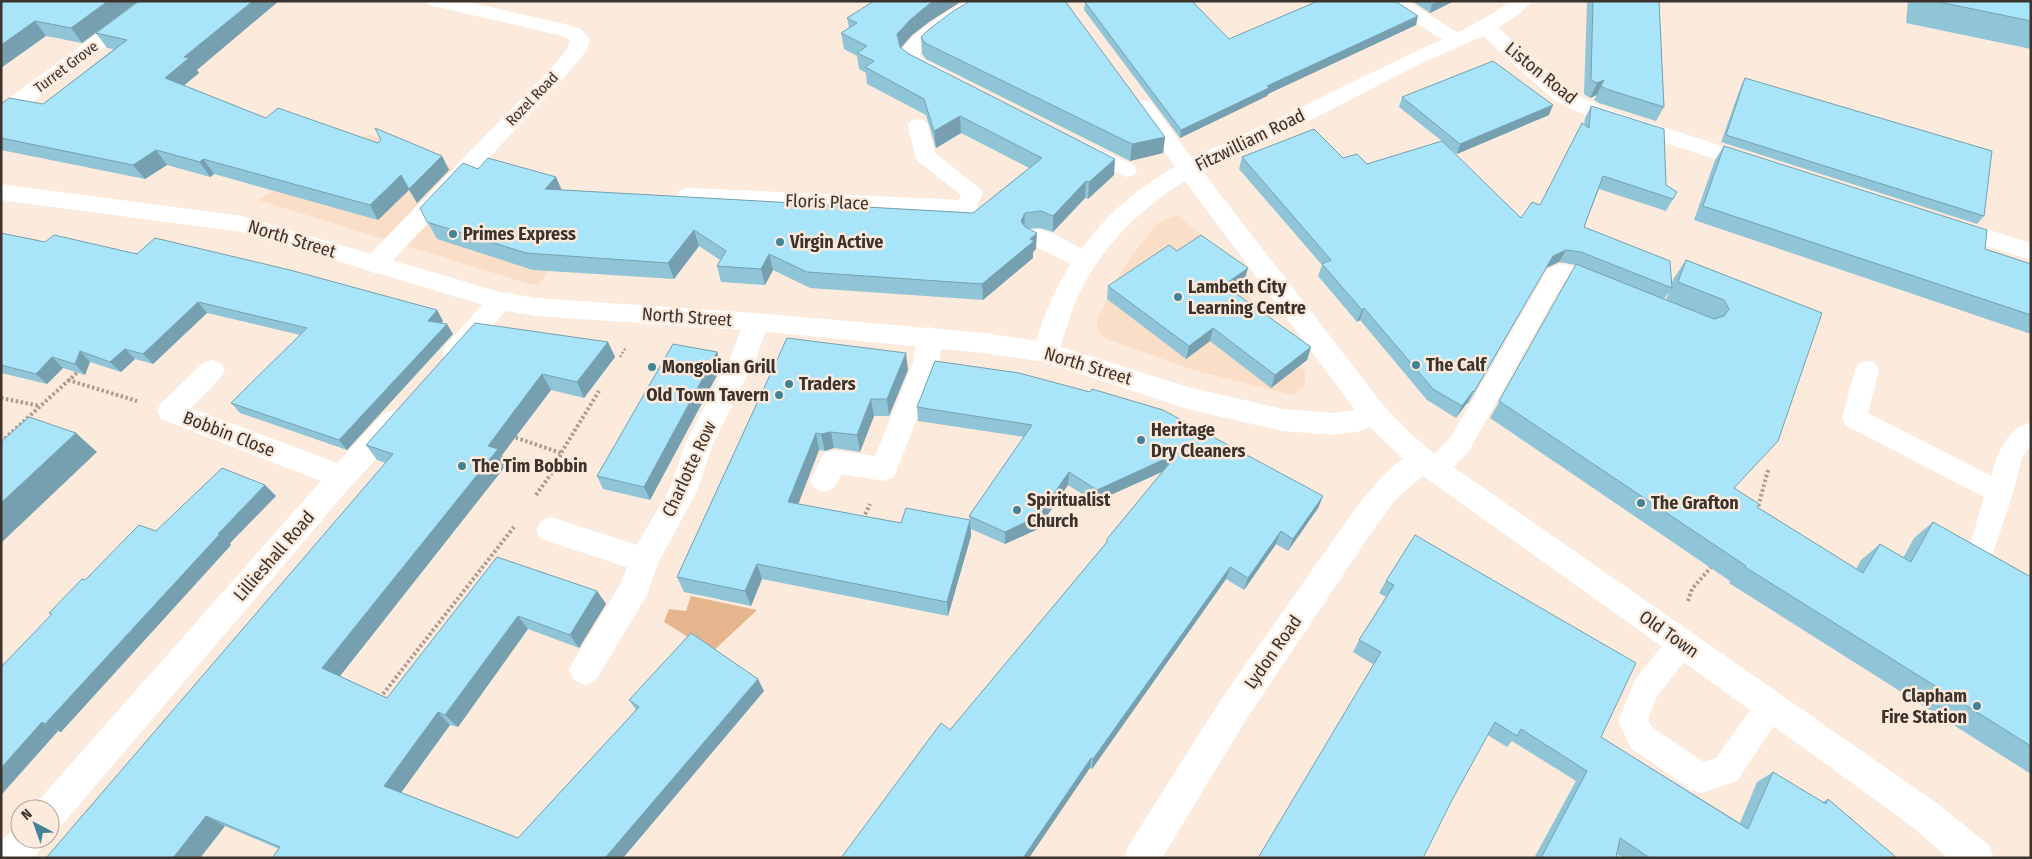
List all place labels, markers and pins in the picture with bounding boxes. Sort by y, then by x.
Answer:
place label: Primes Express [463,223,576,245]
marker: Primes Express [447,228,459,240]
place label: Virgin Active [789,231,883,253]
marker: Virgin Active [774,236,786,248]
place label: Lambeth City Learning Centre [1188,276,1306,319]
marker: Lambeth City Learning Centre [1172,291,1184,303]
place label: The Calf [1426,354,1488,376]
place label: Mongolian Grill [662,356,776,378]
marker: The Calf [1410,359,1422,371]
marker: Mongolian Grill [646,361,658,373]
place label: Traders [799,373,856,395]
marker: Traders [783,378,795,390]
place label: Old Town Tavern [646,384,769,406]
marker: Old Town Tavern [773,389,785,401]
place label: Heritage Dry Cleaners [1151,419,1246,462]
marker: Heritage Dry Cleaners [1135,434,1147,446]
place label: The Tim Bobbin [472,455,587,477]
marker: The Tim Bobbin [456,460,468,472]
place label: Spiritualist Church [1027,489,1111,532]
place label: The Grafton [1651,492,1739,514]
marker: The Grafton [1635,497,1647,509]
marker: Spiritualist Church [1011,504,1023,516]
place label: Clapham Fire Station [1881,685,1967,728]
marker: Clapham Fire Station [1971,700,1983,712]

